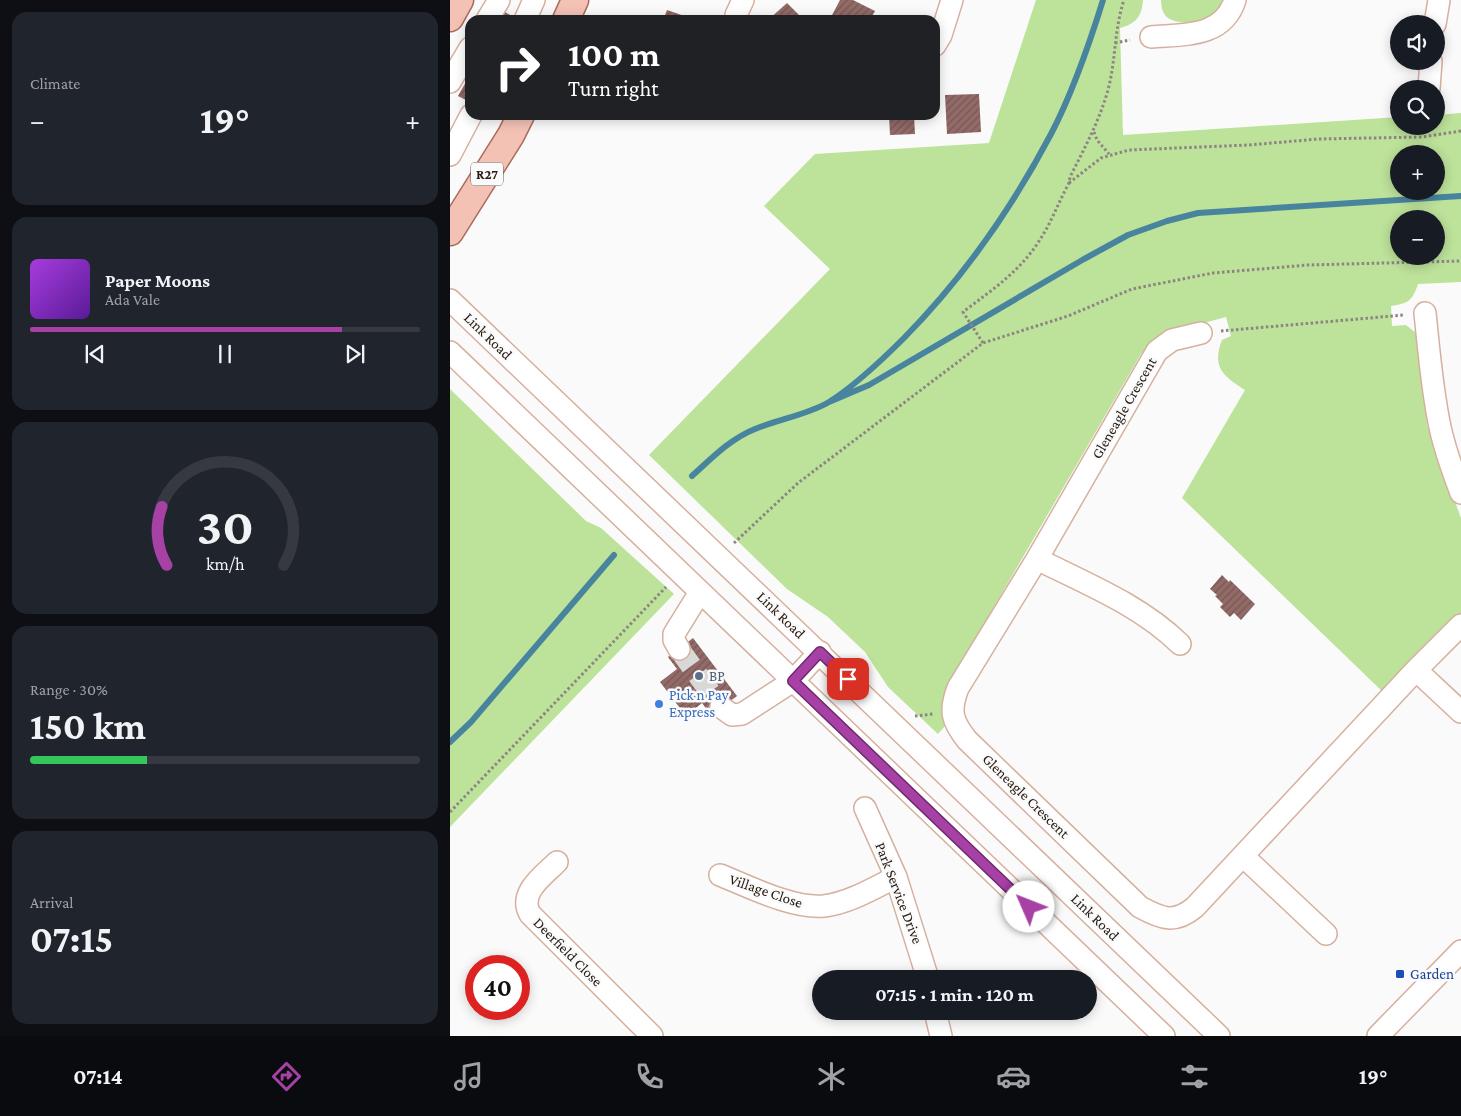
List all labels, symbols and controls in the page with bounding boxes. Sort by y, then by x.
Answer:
map controls [1390,15,1445,265]
button: sound [1390,15,1445,70]
icon: right [485,35,550,100]
text: 100 m [568,35,660,74]
text: Climate [30,75,80,92]
text: Turn right [568,76,659,101]
button: search [1390,80,1445,135]
text: 19° [200,99,250,141]
text: − [30,105,45,136]
text: + [405,105,420,136]
button: + [1390,145,1445,200]
road number: R27 [471,162,503,185]
button: − [1390,210,1445,265]
text: Paper Moons [105,270,210,291]
text: Ada Vale [105,291,160,308]
street label: Link Road [461,309,515,363]
icon: previous [81,340,109,368]
icon: pause [211,340,239,368]
icon: next [341,340,369,368]
street label: Gleneagle Crescent [1088,354,1161,462]
text: 30 [197,497,253,555]
text: km/h [206,554,245,574]
street label: Link Road [754,588,808,642]
pin [827,658,869,700]
icon: arrive [834,665,862,693]
place label: BP [709,668,725,684]
marker: BP [693,670,705,682]
text: Range · 30% [30,681,108,698]
place label: Pick n Pay Express [669,687,729,721]
marker: Pick n Pay Express [653,698,665,710]
text: 150 km [30,705,146,747]
street label: Gleneagle Crescent [979,751,1073,843]
street label: Park Service Drive [872,840,926,946]
street label: Village Close [727,871,805,912]
position arrow [1002,880,1054,932]
street label: Link Road [1068,890,1122,944]
text: Arrival [30,894,74,911]
street label: Deerfield Close [530,914,606,990]
text: 07:15 [30,918,113,960]
speed limit sign: 40 [465,955,530,1020]
place label: Garden [1410,966,1454,982]
marker: Garden [1394,968,1406,980]
text: 07:15 · 1 min · 120 m [875,984,1034,1005]
icon: directions [269,1059,304,1094]
icon: music [451,1059,486,1094]
icon: phone [632,1059,667,1094]
icon: climate [814,1059,849,1094]
icon: car [996,1059,1031,1094]
icon: filters [1177,1059,1212,1094]
text: 07:14 [73,1064,123,1089]
text: 19° [1359,1064,1388,1089]

